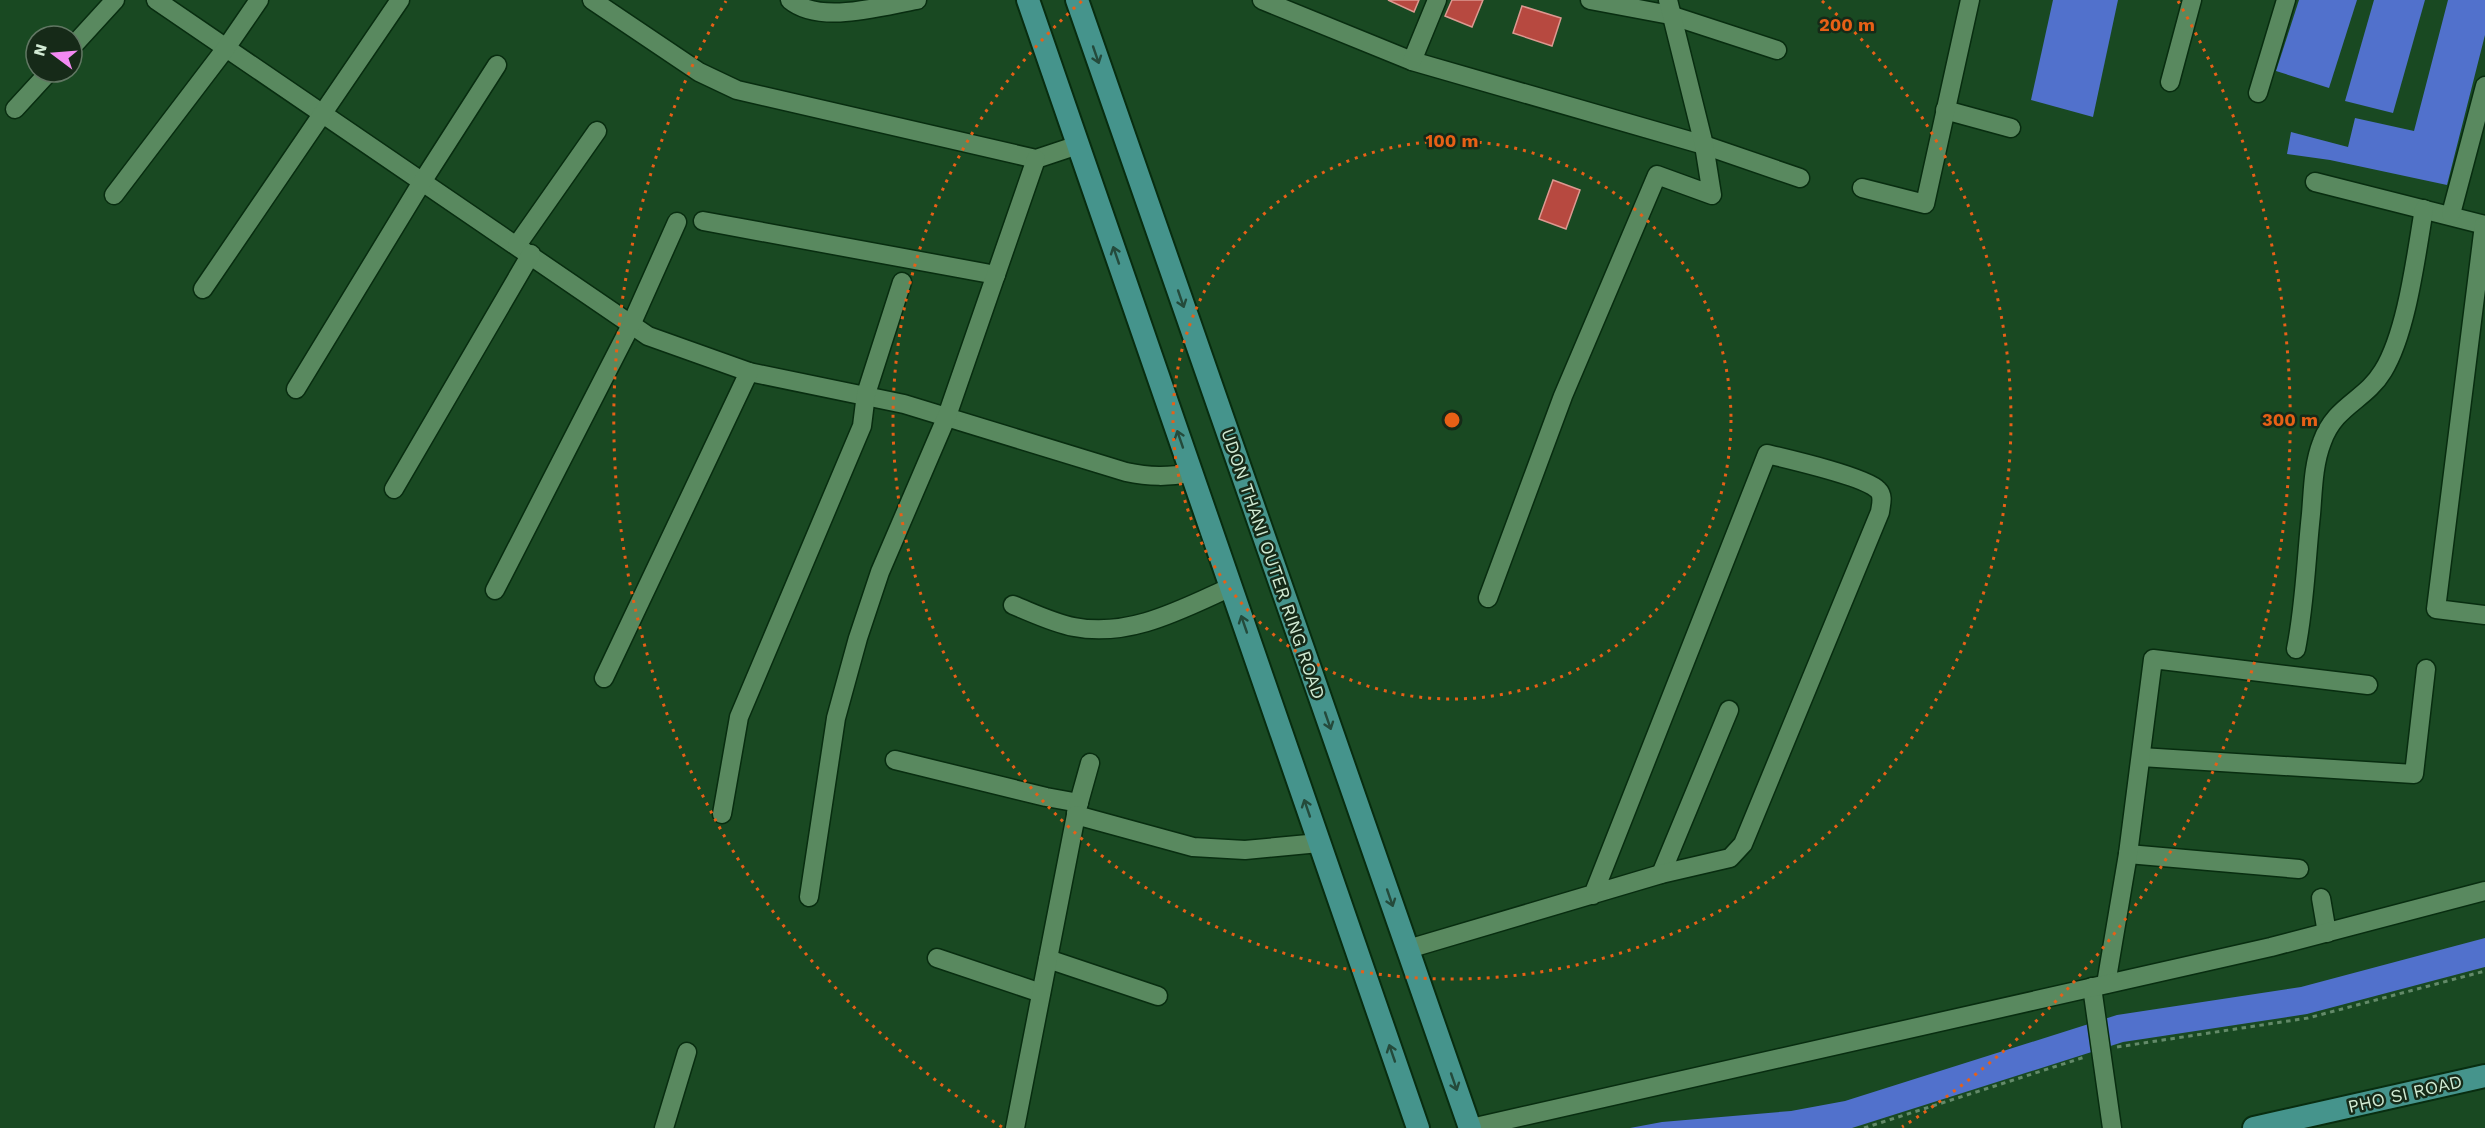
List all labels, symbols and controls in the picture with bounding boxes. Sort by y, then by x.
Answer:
text: 200 m [1819,14,1875,35]
north arrow [24,24,84,84]
text: N [29,42,51,58]
one-way arrow [1091,45,1102,64]
text: 100 m [1425,130,1479,151]
one-way arrow [1110,246,1121,265]
one-way arrow [1176,289,1187,308]
text: 300 m [2262,409,2318,430]
centre of rings [1442,410,1462,430]
street label: UDON THANI OUTER RING ROAD [1217,426,1330,702]
one-way arrow [1173,431,1184,449]
one-way arrow [1237,615,1248,634]
one-way arrow [1323,711,1334,730]
one-way arrow [1301,799,1312,818]
one-way arrow [1385,888,1396,907]
one-way arrow [1385,1044,1396,1063]
street label: PHO SI ROAD [2346,1070,2464,1117]
one-way arrow [1449,1072,1460,1091]

